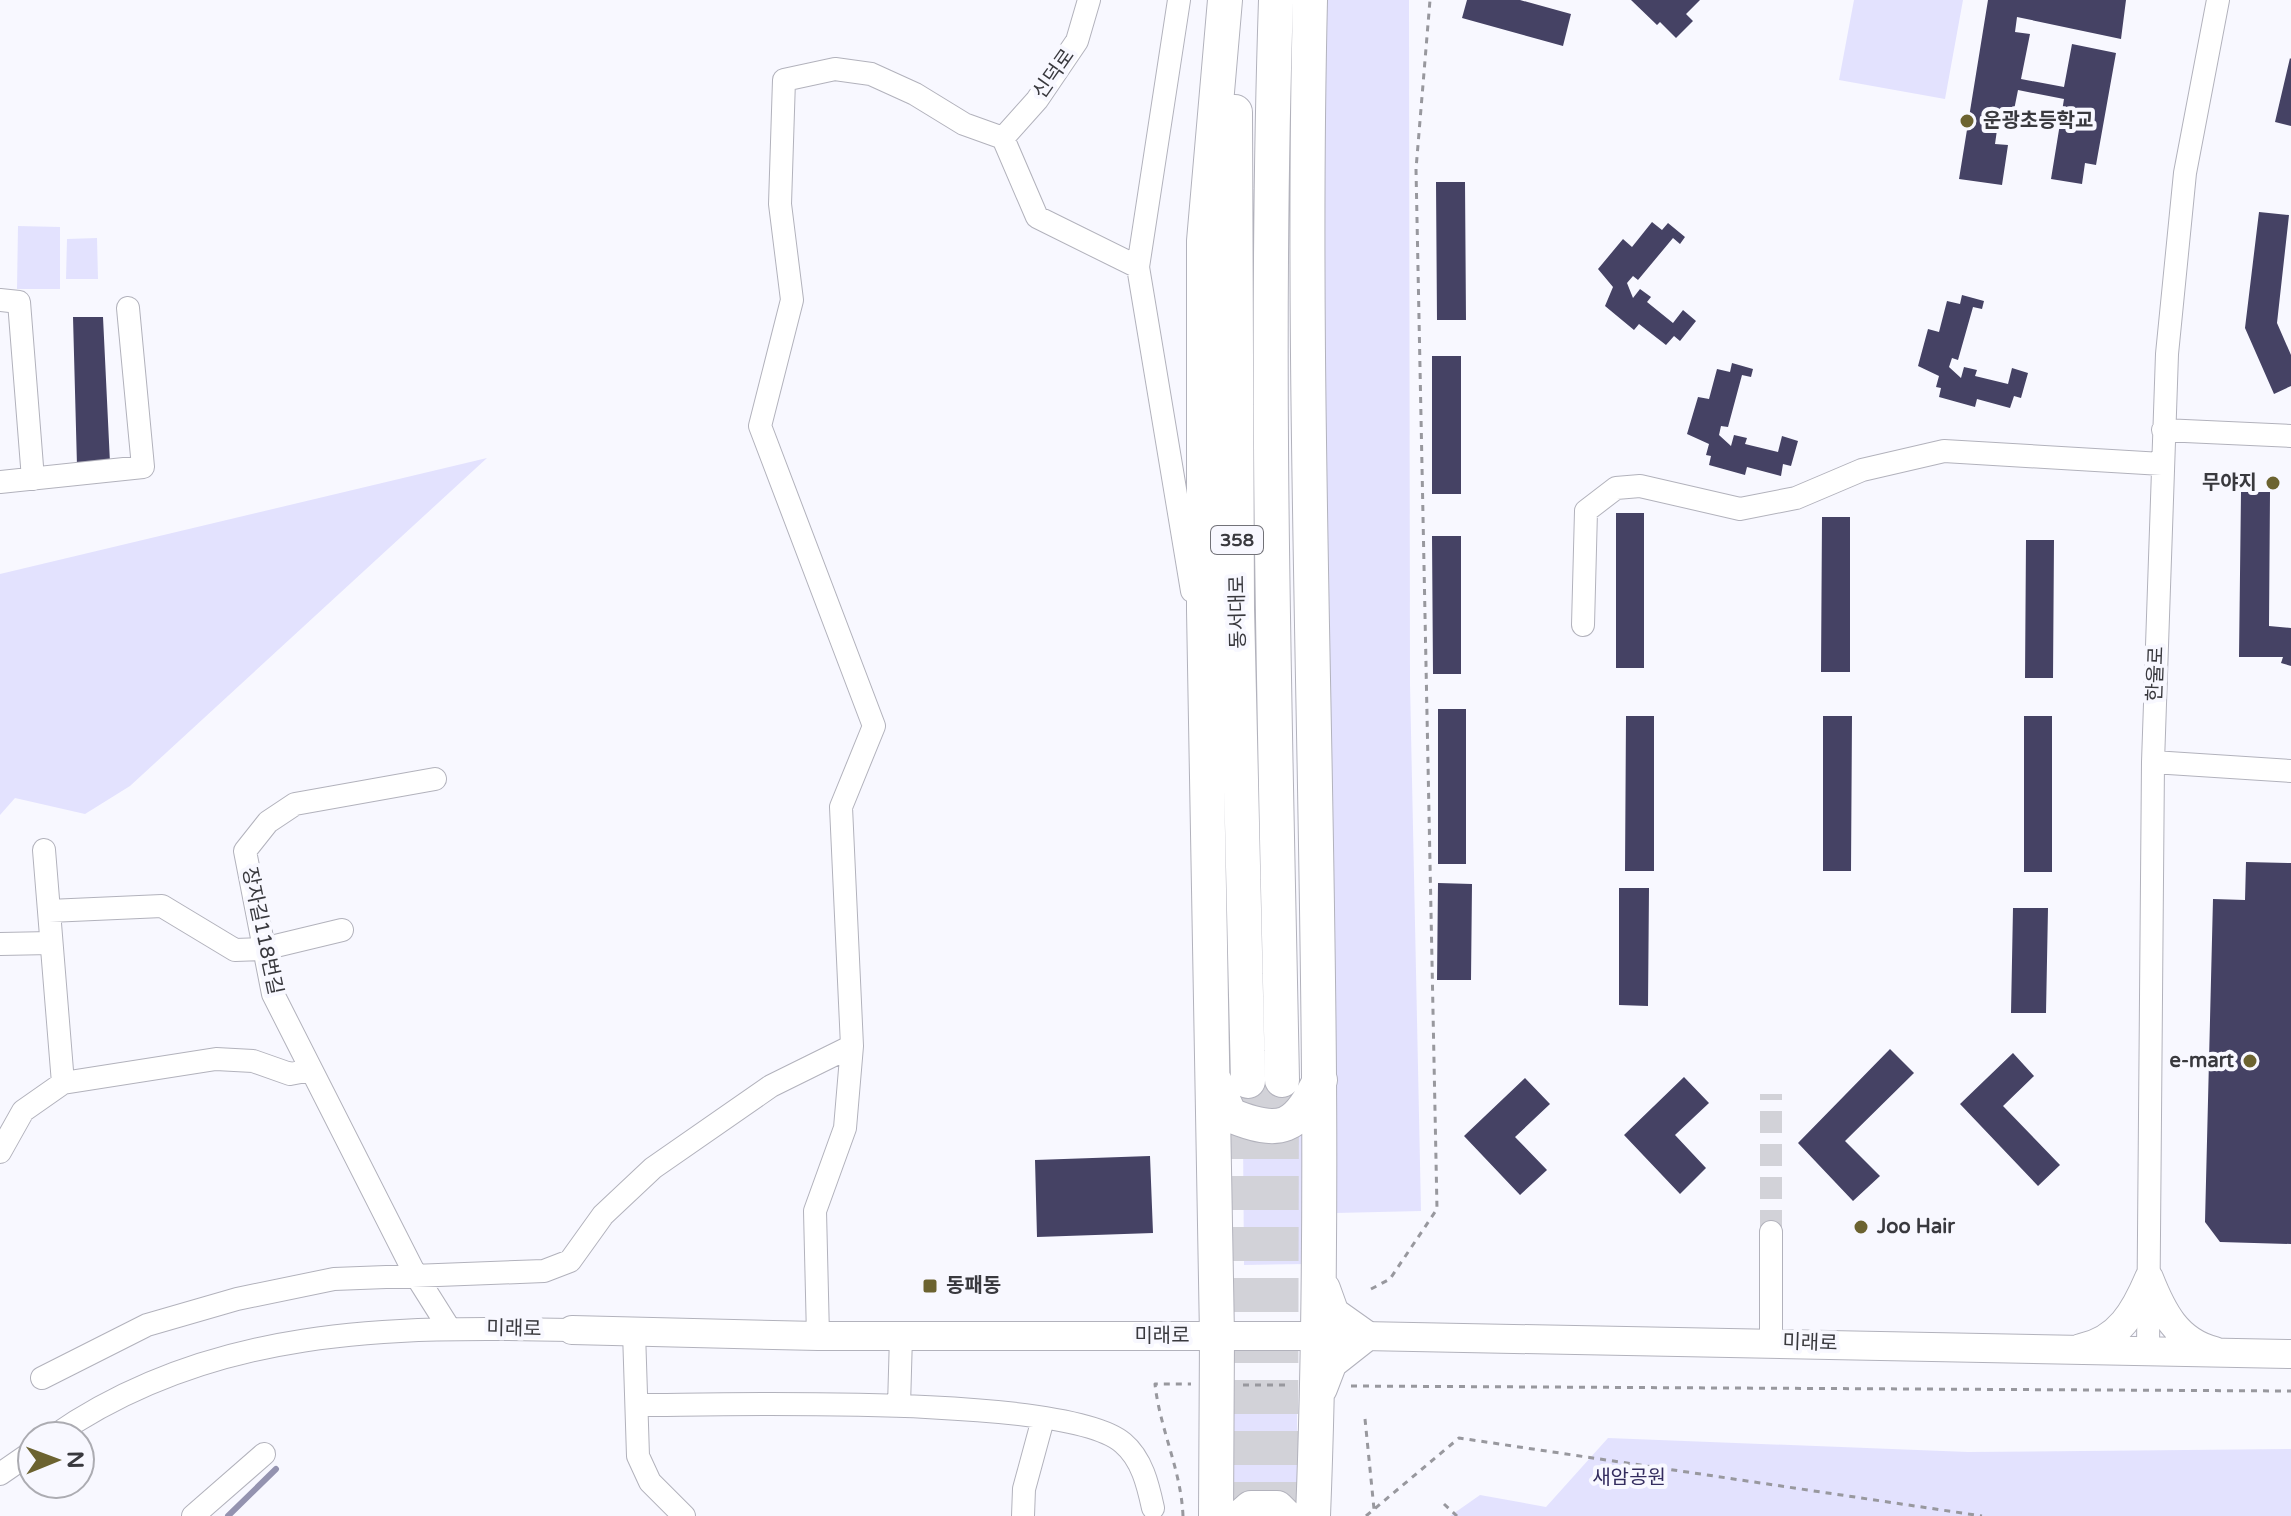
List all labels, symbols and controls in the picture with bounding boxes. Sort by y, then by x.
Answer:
street label: 신덕로 [1028,45,1080,103]
place label: 운광초등학교 [1983,109,2093,133]
marker: 운광초등학교 [1958,112,1976,130]
place label: 무야지 [2202,471,2257,495]
marker: 무야지 [2264,474,2282,492]
road number: 358 [1211,526,1263,554]
street label: 동서대로 [1225,575,1251,649]
street label: 한울로 [2143,646,2169,702]
street label: 장자길118번길 [237,865,287,997]
place label: e-mart [2170,1049,2234,1073]
marker: e-mart [2241,1052,2259,1070]
place label: Joo Hair [1876,1215,1955,1239]
marker: Joo Hair [1852,1218,1870,1236]
place label: 동패동 [946,1274,1001,1298]
marker: 동패동 [921,1277,939,1295]
street label: 미래로 [486,1317,542,1341]
street label: 미래로 [1134,1324,1190,1348]
street label: 미래로 [1782,1330,1838,1356]
north arrow [16,1420,96,1500]
text: N [62,1451,88,1469]
park label: 새암공원 [1592,1466,1666,1490]

